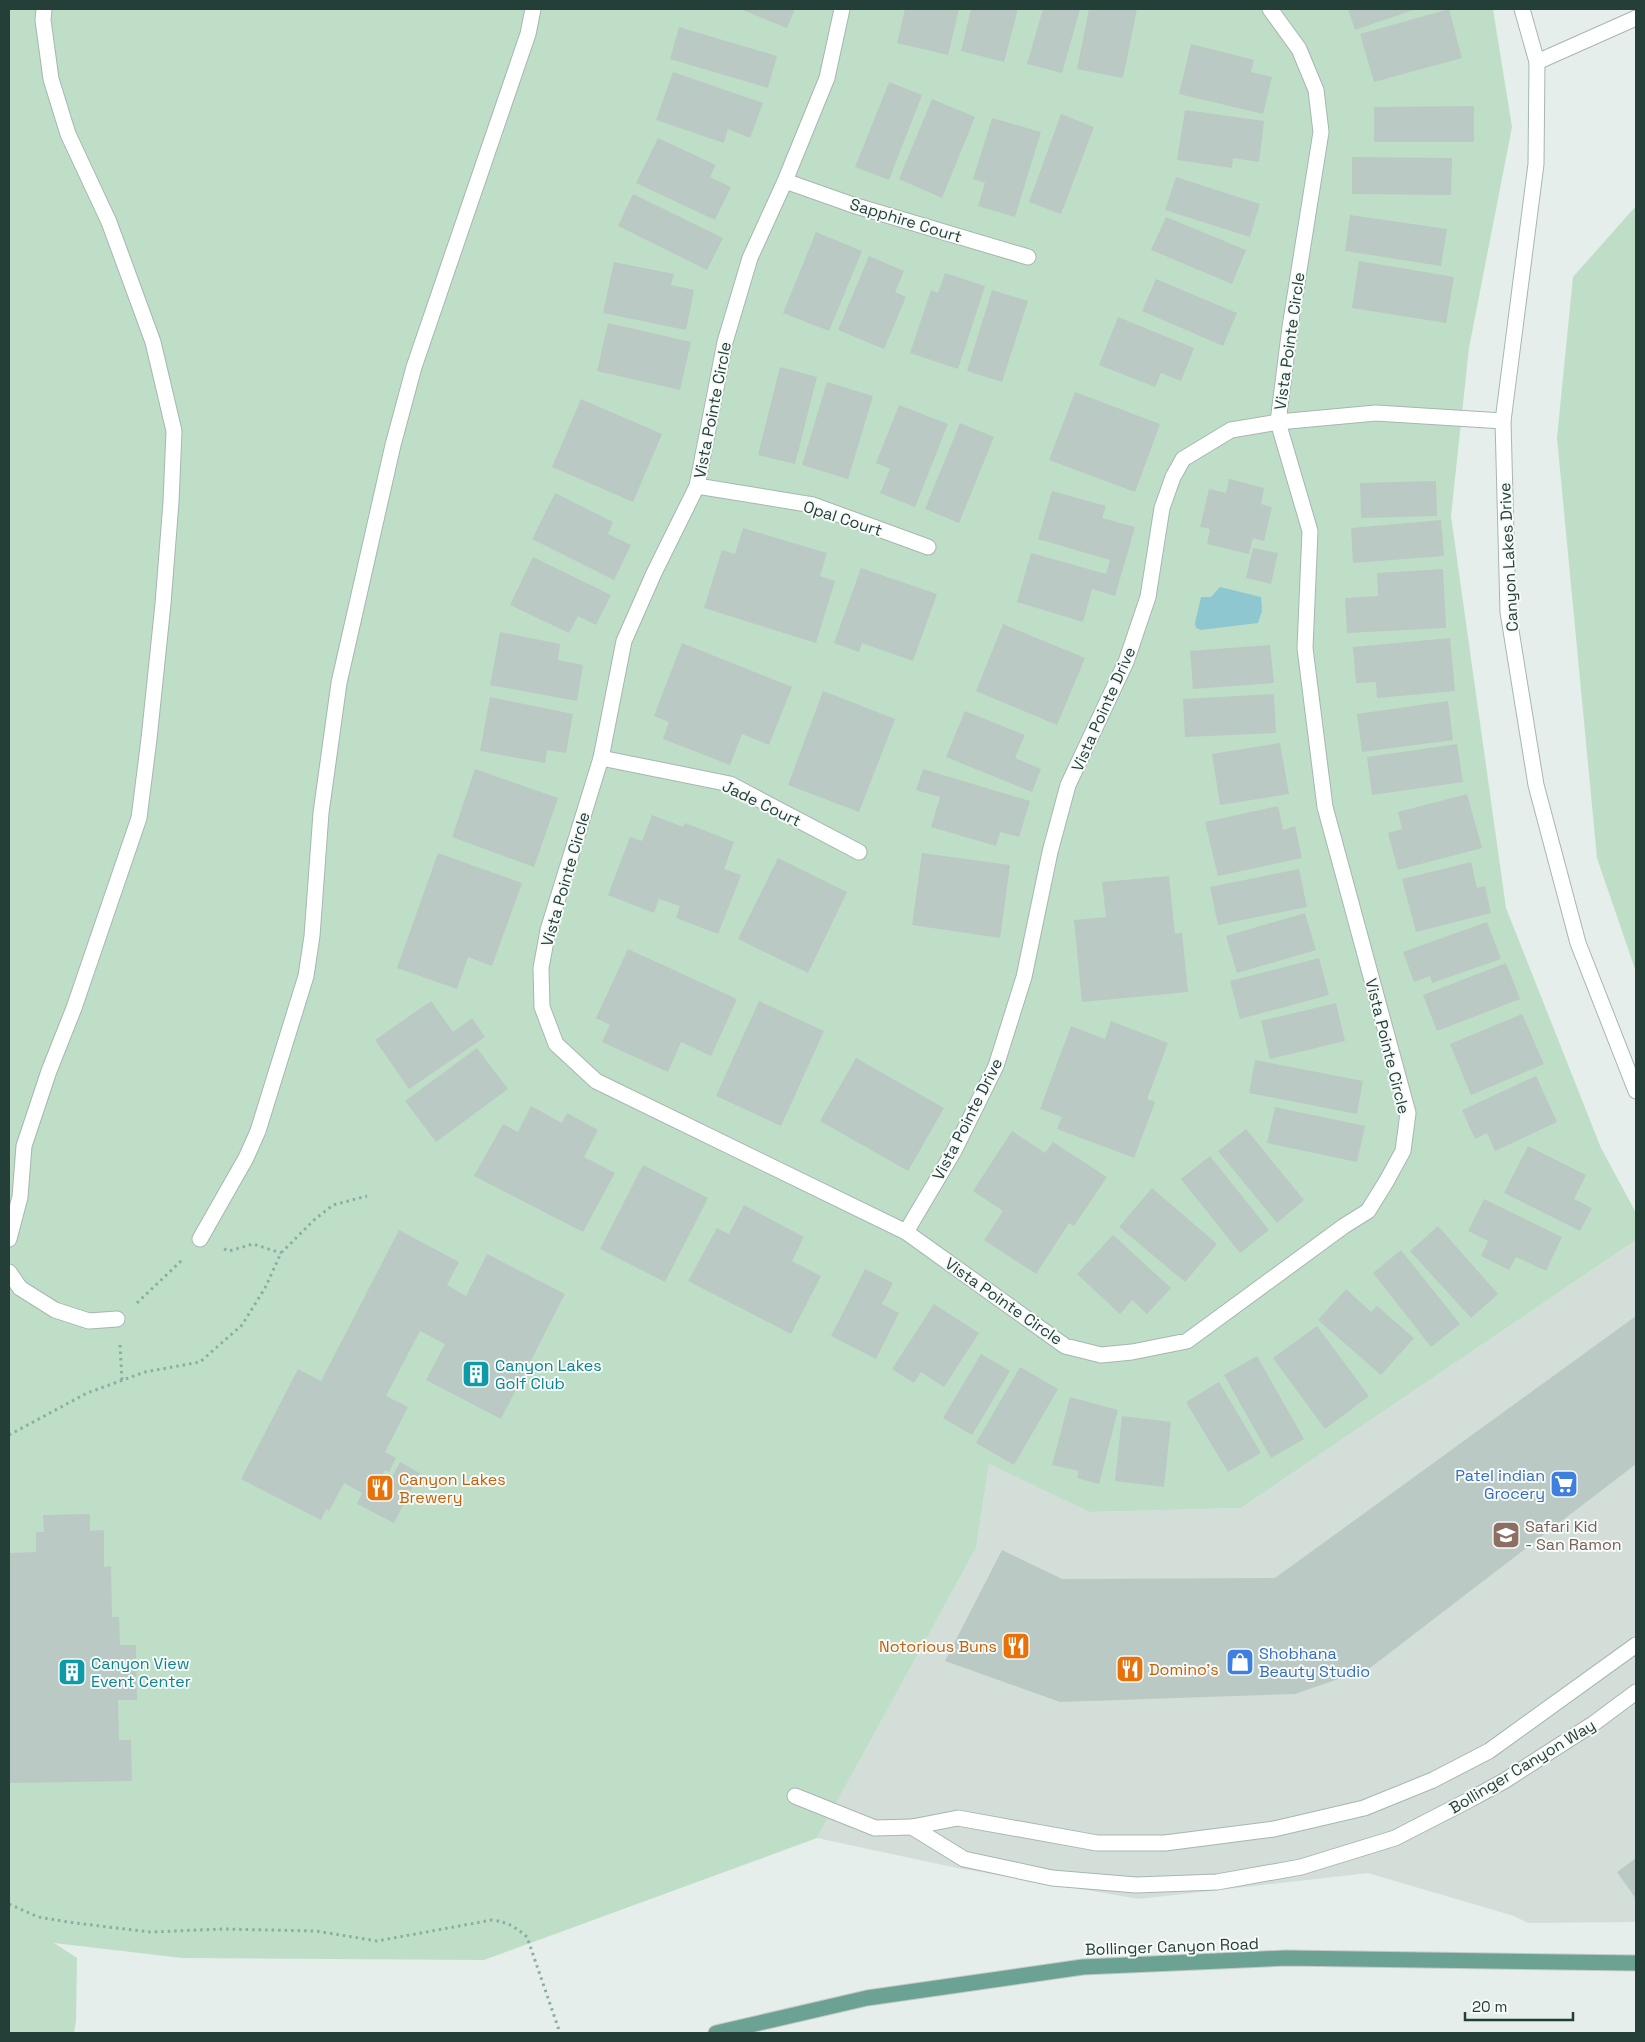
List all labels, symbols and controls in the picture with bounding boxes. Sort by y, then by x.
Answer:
street label: Sapphire Court [847,193,964,247]
street label: Vista Pointe Circle [1269,271,1310,411]
street label: Vista Pointe Circle [689,340,736,480]
street label: Canyon Lakes Drive [1494,482,1523,632]
street label: Opal Court [801,496,885,541]
street label: Vista Pointe Drive [1067,644,1140,775]
street label: Jade Court [719,775,805,832]
street label: Vista Pointe Circle [536,809,595,949]
street label: Vista Pointe Circle [1361,976,1415,1116]
street label: Vista Pointe Drive [928,1055,1007,1184]
street label: Vista Pointe Circle [941,1253,1067,1350]
place label: Canyon Lakes Golf Club [495,1355,602,1394]
building icon: Canyon Lakes Golf Club [461,1359,491,1389]
place label: Patel indian Grocery [1455,1465,1545,1504]
place label: Canyon Lakes Brewery [399,1469,506,1508]
supermarket icon: Patel indian Grocery [1549,1469,1579,1499]
restaurant icon: Canyon Lakes Brewery [365,1473,395,1503]
place label: Safari Kid - San Ramon [1525,1516,1622,1555]
school or university icon: Safari Kid - San Ramon [1491,1520,1521,1550]
restaurant icon: Notorious Buns [1001,1631,1031,1661]
place label: Notorious Buns [879,1636,997,1657]
place label: Shobhana Beauty Studio [1259,1643,1370,1682]
shop icon: Shobhana Beauty Studio [1225,1647,1255,1677]
place label: Canyon View Event Center [91,1653,191,1692]
restaurant icon: Domino's [1115,1654,1145,1684]
building icon: Canyon View Event Center [57,1657,87,1687]
place label: Domino's [1149,1659,1219,1680]
street label: Bollinger Canyon Way [1445,1714,1599,1818]
street label: Bollinger Canyon Road [1085,1933,1259,1960]
scale bar [1465,1990,1572,2022]
text: 20 m [1472,1997,1507,2016]

